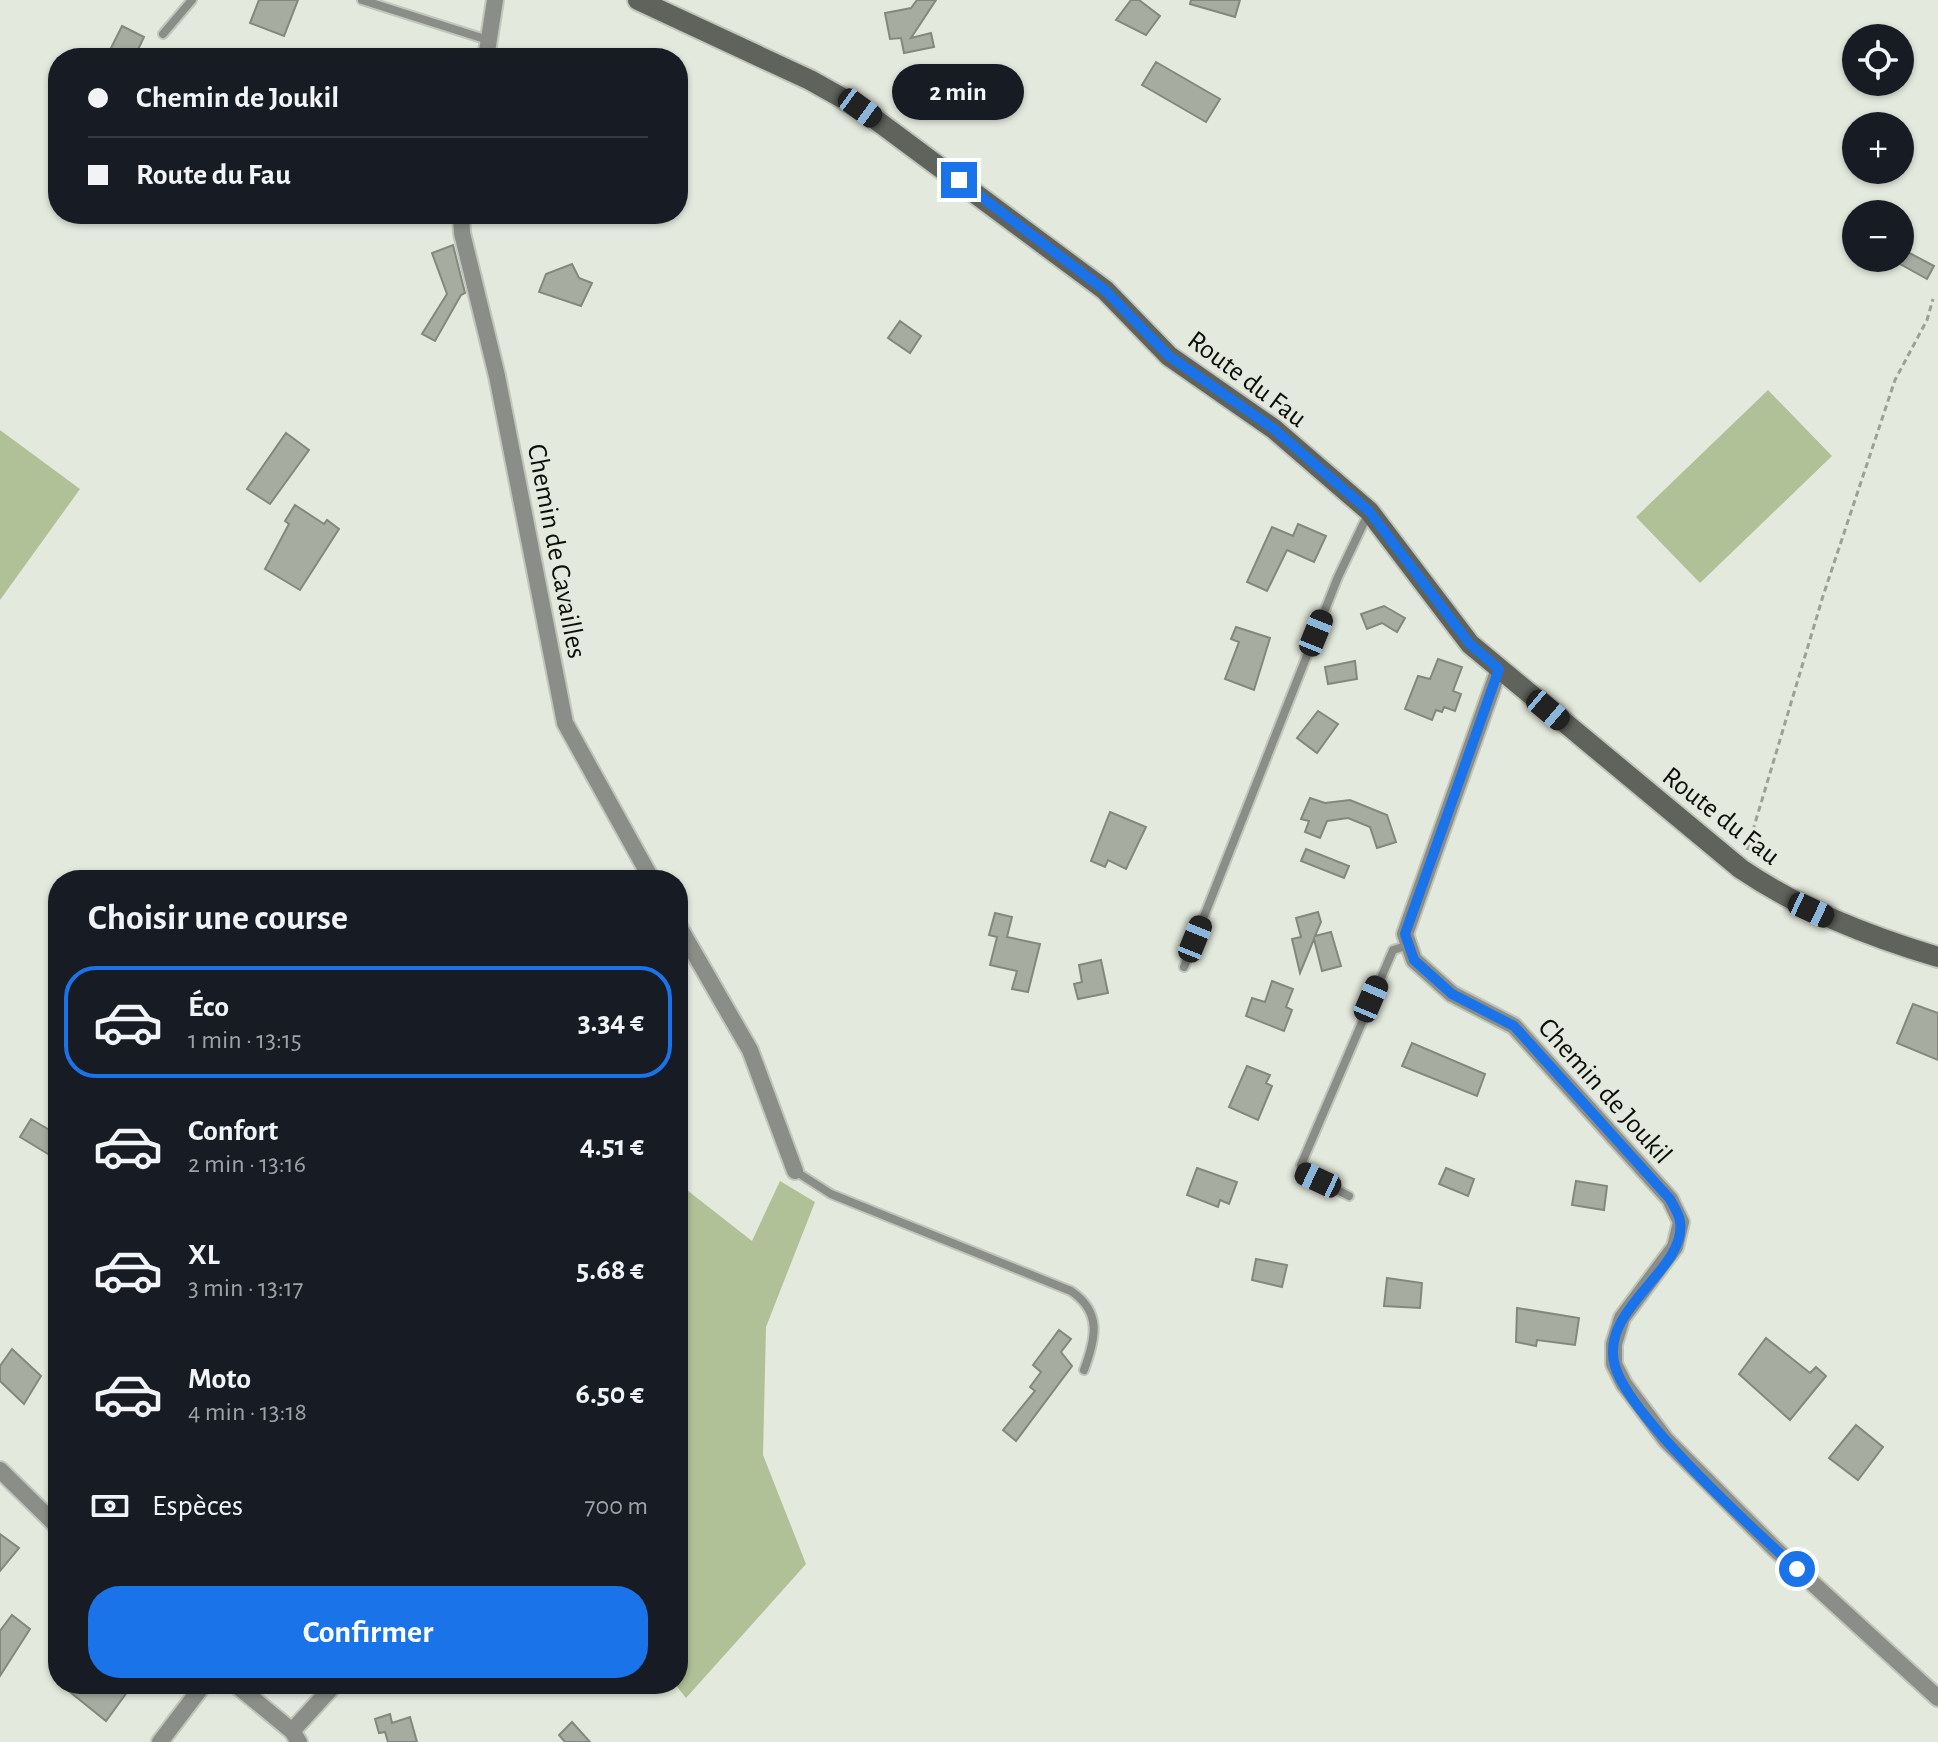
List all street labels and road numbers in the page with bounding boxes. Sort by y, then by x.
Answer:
street label: Route du Fau [1182,326,1311,433]
street label: Chemin de Cavailles [522,442,591,661]
street label: Route du Fau [1657,762,1785,871]
street label: Chemin de Joukil [1532,1013,1677,1169]

